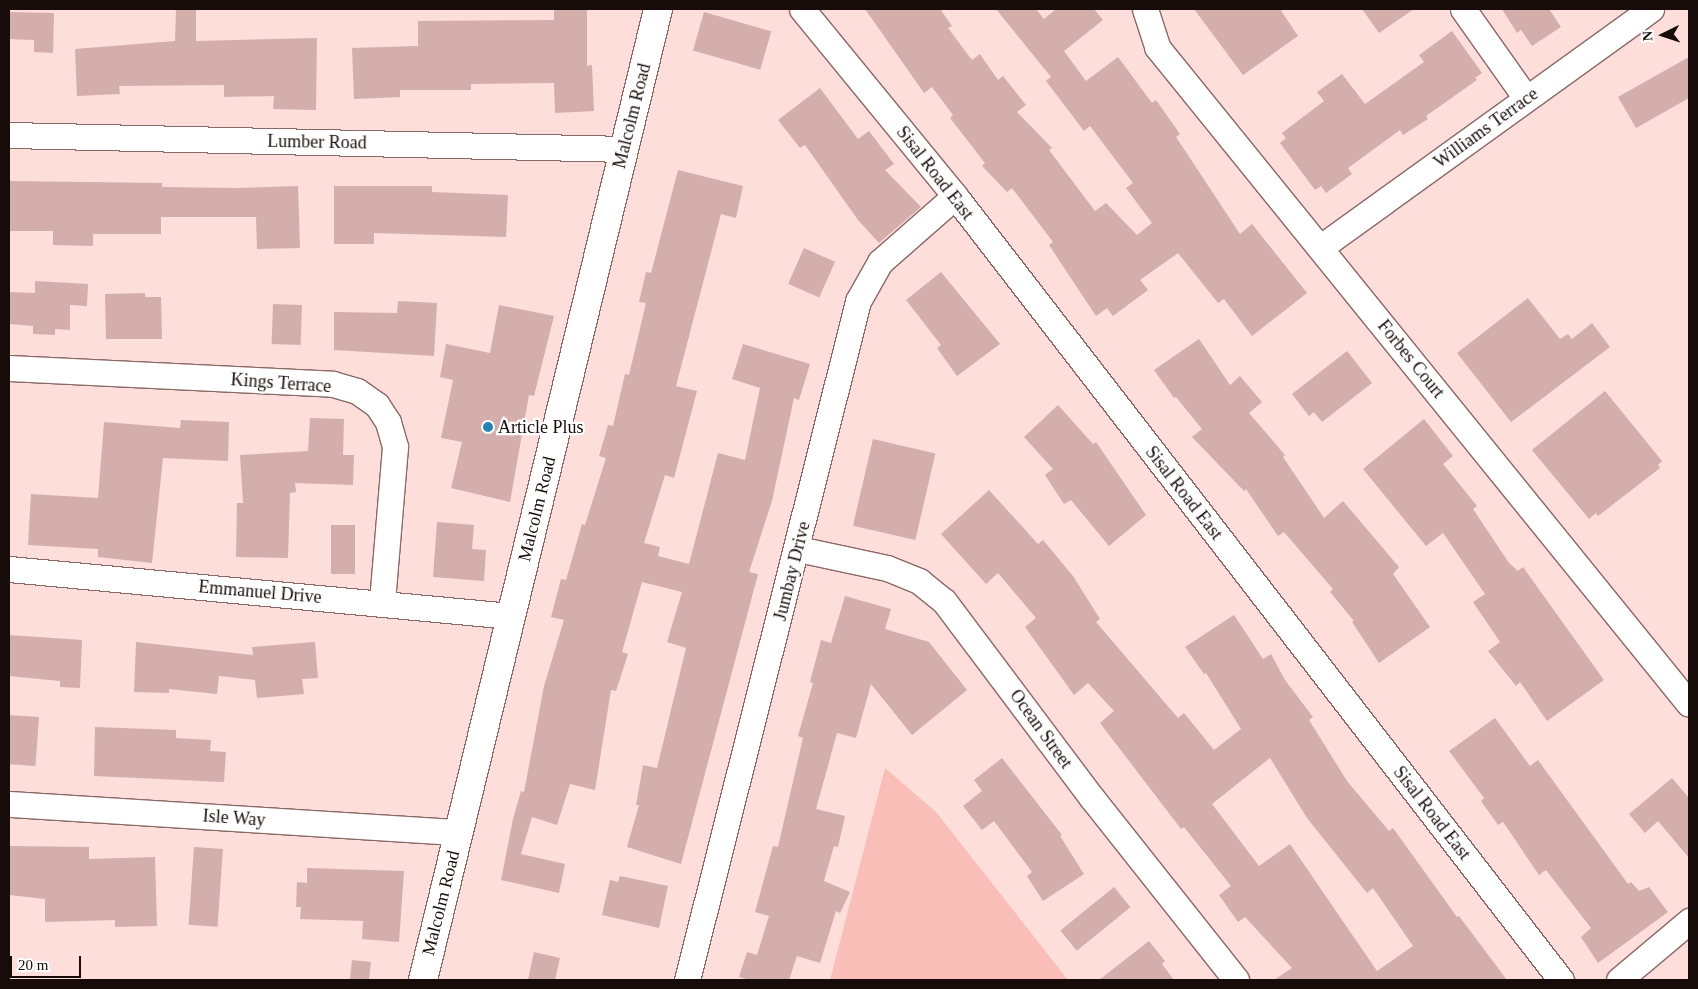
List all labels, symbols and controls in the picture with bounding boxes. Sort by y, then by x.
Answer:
north arrow [1638,10,1688,60]
text: N [1640,31,1655,42]
street label: Malcolm Road [609,61,655,171]
street label: Williams Terrace [1430,83,1542,173]
street label: Sisal Road East [892,122,978,224]
street label: Lumber Road [267,130,367,154]
street label: Forbes Court [1373,315,1449,403]
street label: Kings Terrace [230,369,332,397]
place label: Article Plus [498,416,583,438]
marker: Article Plus [482,421,494,433]
street label: Sisal Road East [1141,442,1227,544]
street label: Malcolm Road [514,454,560,564]
street label: Jumbay Drive [769,519,815,623]
street label: Emmanuel Drive [198,576,322,608]
street label: Ocean Street [1005,685,1077,773]
street label: Sisal Road East [1389,762,1475,864]
street label: Isle Way [202,805,266,831]
street label: Malcolm Road [418,848,464,958]
scale bar [12,946,84,978]
text: 20 m [18,957,48,973]

